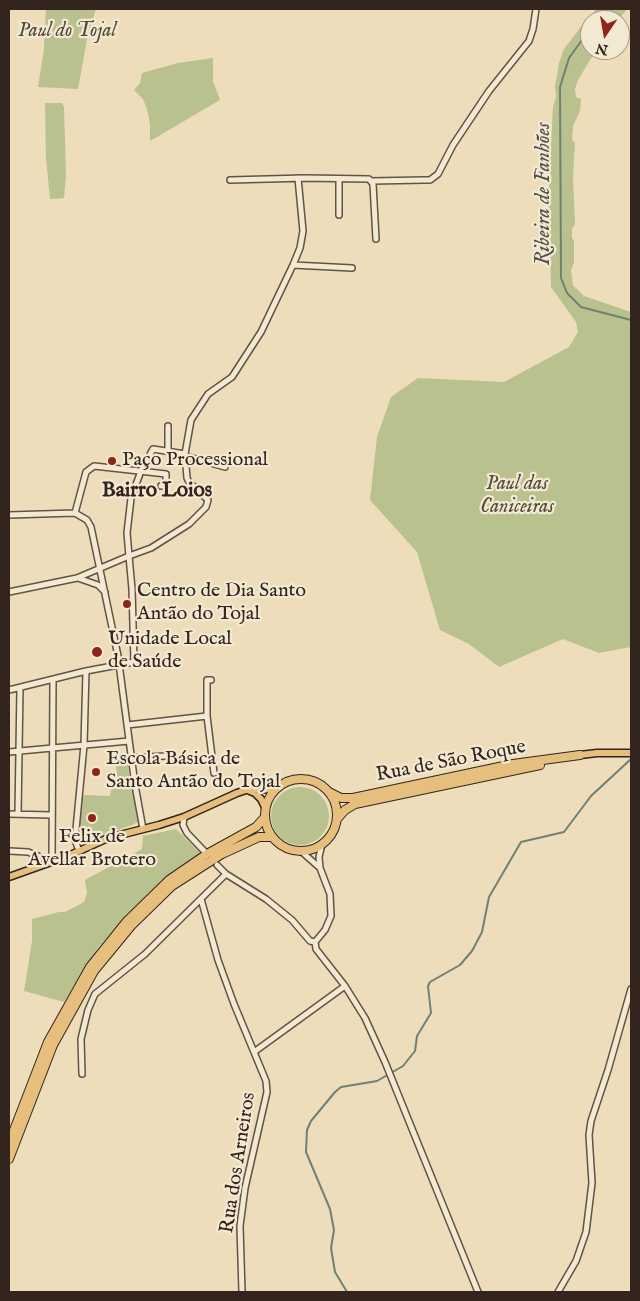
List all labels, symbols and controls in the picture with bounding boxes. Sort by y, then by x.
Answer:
north arrow [580,10,630,60]
park label: Paul do Tojal [18,20,116,44]
text: N [594,39,610,59]
water label: Ribeira de Fanhões [532,123,558,265]
place label: Paço Processional [122,449,268,473]
marker: Paço Processional [106,455,118,467]
park label: Paul das Caniceiras [480,473,554,520]
district label: Bairro Loios [102,479,212,505]
place label: Centro de Dia Santo Antão do Tojal [137,580,306,627]
marker: Centro de Dia Santo Antão do Tojal [121,598,133,610]
place label: Unidade Local de Saúde [108,628,232,675]
marker: Unidade Local de Saúde [90,645,104,659]
street label: Rua de São Roque [374,736,528,788]
place label: Escola Básica de Santo Antão do Tojal [106,748,280,795]
marker: Escola Básica de Santo Antão do Tojal [90,766,102,778]
marker: Felix de Avellar Brotero [86,812,98,824]
place label: Felix de Avellar Brotero [28,826,156,873]
street label: Rua dos Arneiros [216,1091,262,1235]

